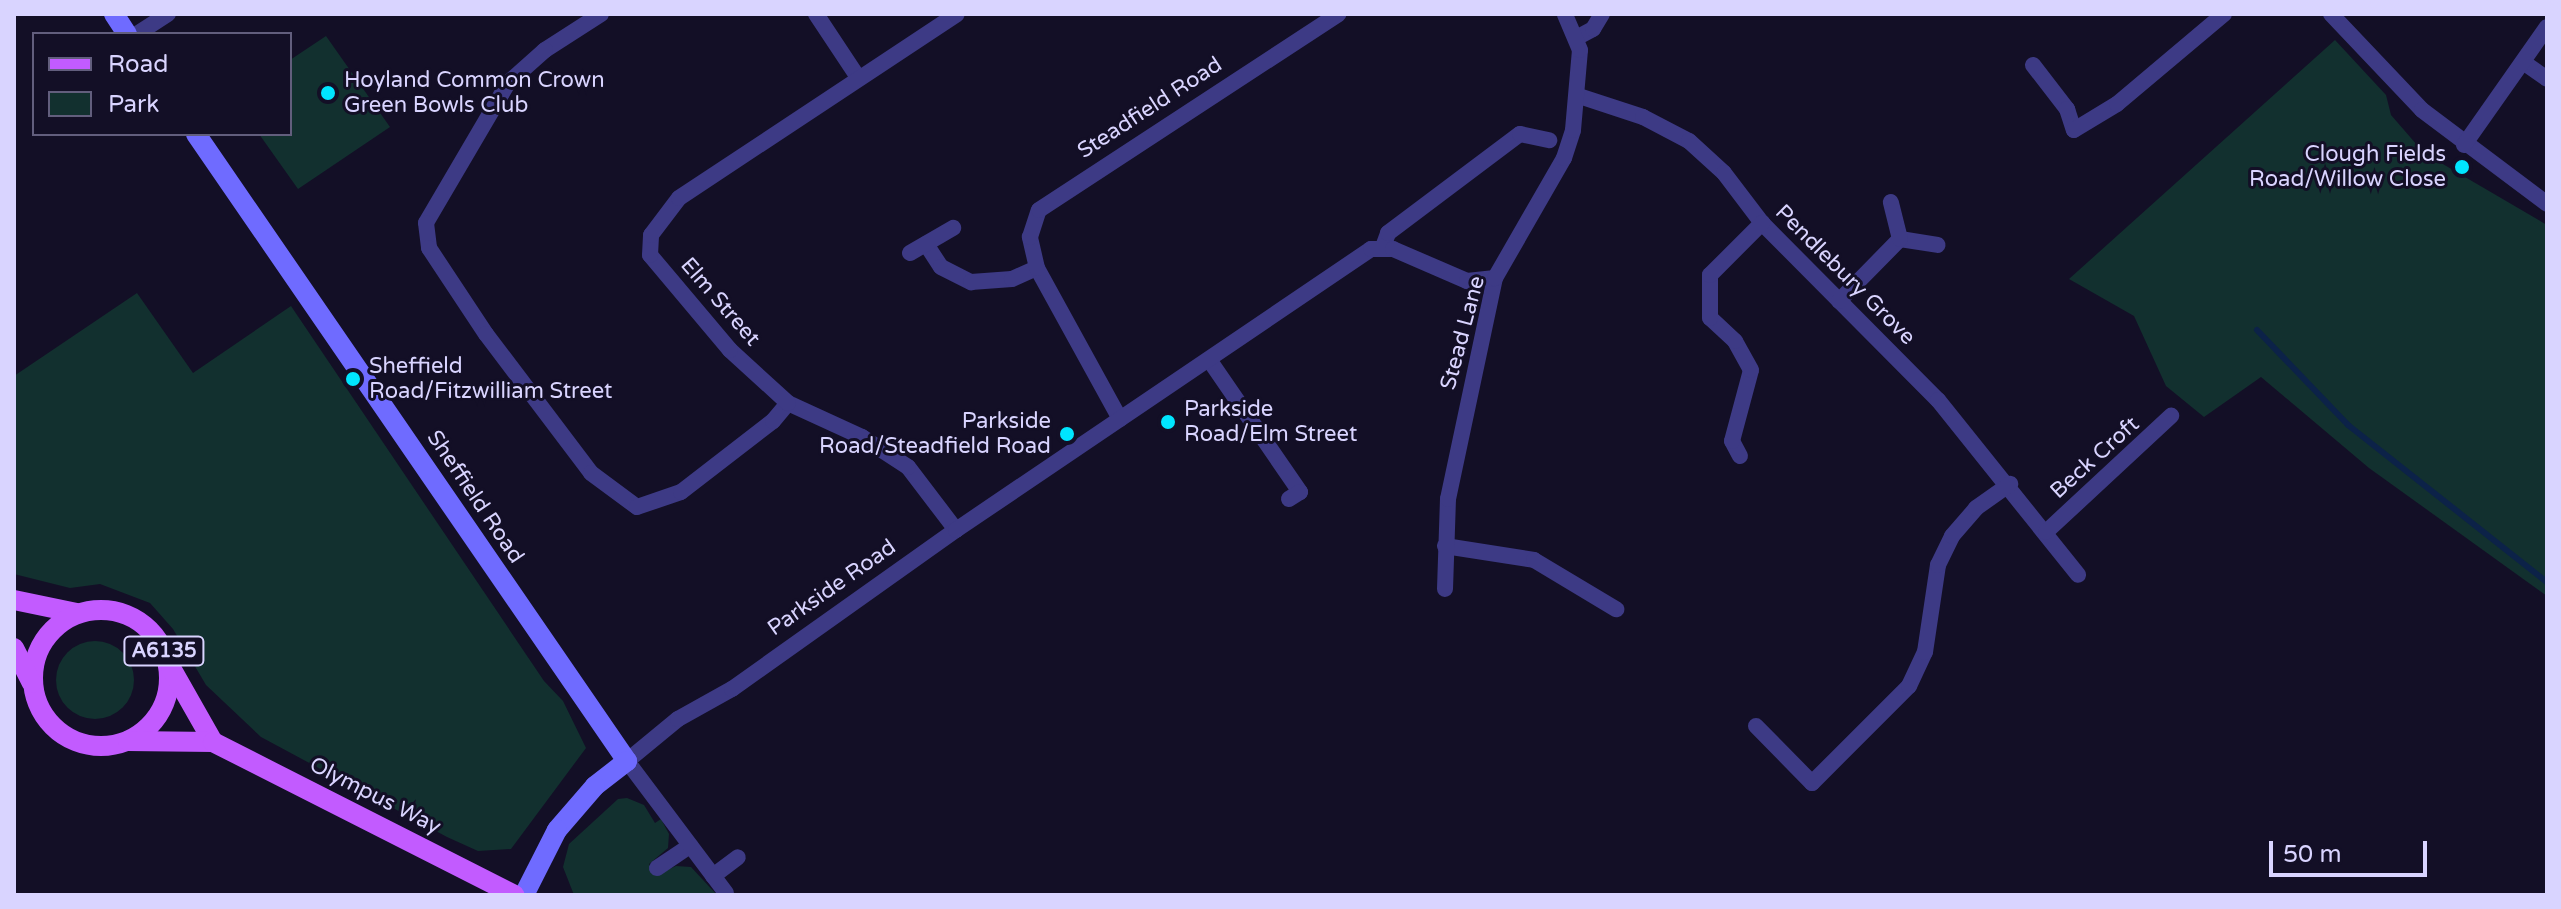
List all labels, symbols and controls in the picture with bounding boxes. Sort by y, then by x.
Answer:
legend [32,32,292,136]
text: Road [108,50,168,79]
street label: Steadfield Road [1073,51,1227,165]
place label: Hoyland Common Crown Green Bowls Club [344,67,605,118]
marker: Hoyland Common Crown Green Bowls Club [319,84,337,102]
text: Park [108,90,159,119]
place label: Clough Fields Road/Willow Close [2249,141,2446,192]
marker: Clough Fields Road/Willow Close [2453,158,2471,176]
street label: Pendlebury Grove [1769,199,1921,351]
street label: Elm Street [675,252,765,352]
street label: Stead Lane [1435,273,1491,393]
place label: Sheffield Road/Fitzwilliam Street [369,353,612,404]
marker: Sheffield Road/Fitzwilliam Street [344,370,362,388]
place label: Parkside Road/Elm Street [1184,396,1357,448]
place label: Parkside Road/Steadfield Road [819,408,1051,460]
street label: Beck Croft [2045,411,2145,505]
marker: Parkside Road/Elm Street [1159,413,1177,431]
street label: Sheffield Road [421,425,529,569]
marker: Parkside Road/Steadfield Road [1058,425,1076,443]
street label: Parkside Road [763,534,901,642]
road number: A6135 [122,635,206,667]
street label: Olympus Way [305,752,445,840]
scale bar [2273,825,2431,875]
text: 50 m [2283,840,2341,869]

